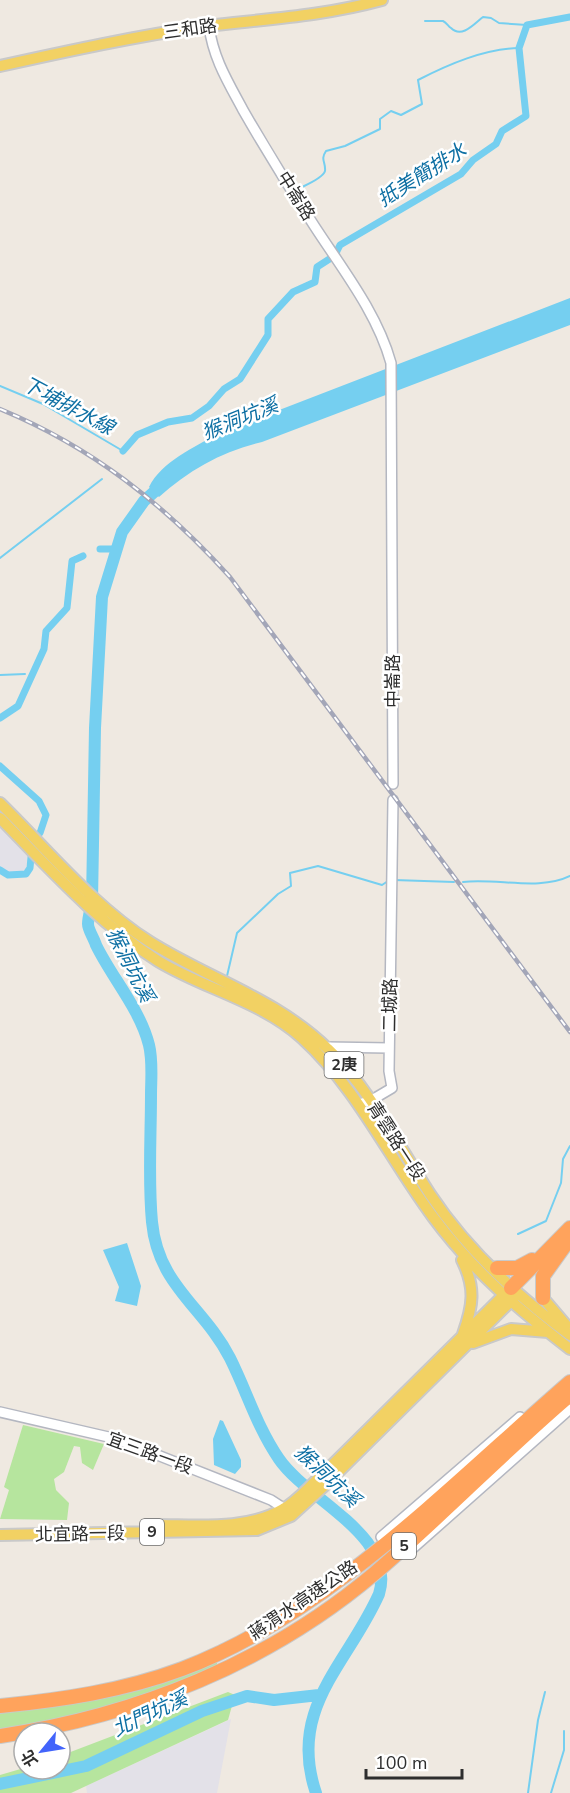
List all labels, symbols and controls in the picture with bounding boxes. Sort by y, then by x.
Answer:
street label: 三和路 [162,13,218,45]
water label: 抵美簡排水 [372,137,472,213]
street label: 中崙路 [272,167,320,225]
water label: 下埔排水線 [18,371,120,442]
water label: 猴洞坑溪 [198,390,285,447]
street label: 中崙路 [381,654,405,708]
water label: 猴洞坑溪 [100,923,162,1009]
street label: 二城路 [378,978,402,1032]
road number: 2庚 [324,1052,364,1078]
street label: 青雲路一段 [361,1097,431,1185]
street label: 宜三路一段 [104,1426,196,1480]
water label: 猴洞坑溪 [289,1439,368,1515]
road number: 9 [140,1519,164,1545]
street label: 北宜路一段 [35,1521,125,1547]
road number: 5 [392,1533,416,1559]
street label: 蔣渭水高速公路 [244,1555,362,1645]
water label: 北門坑溪 [108,1684,195,1743]
north arrow [12,1721,72,1781]
scale bar [366,1742,462,1780]
text: 北 [16,1746,43,1770]
text: 100 m [375,1751,427,1775]

